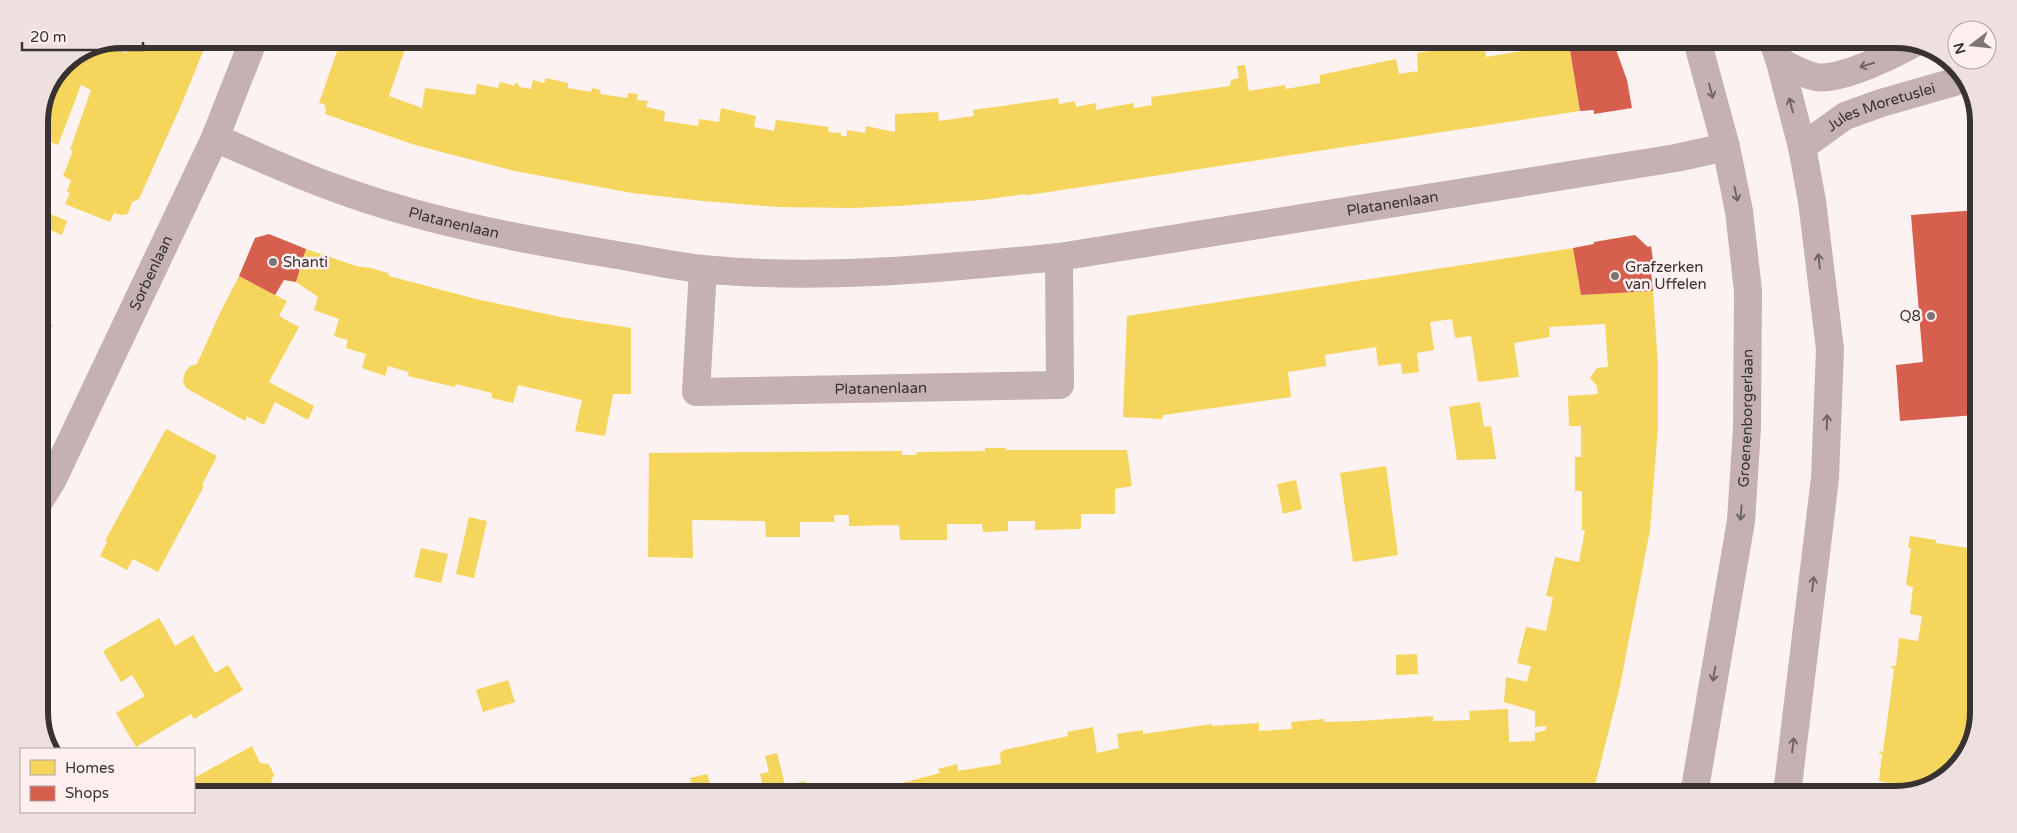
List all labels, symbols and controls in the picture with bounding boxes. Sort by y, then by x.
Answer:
scale bar [22,20,144,52]
north arrow [1947,20,1997,70]
text: 20 m [30,28,67,46]
text: N [1950,41,1970,56]
one-way arrow [1859,61,1875,71]
street label: Jules Moretuslei [1823,79,1938,135]
one-way arrow [1707,83,1716,99]
one-way arrow [1786,97,1796,113]
one-way arrow [1731,186,1741,202]
street label: Platanenlaan [1345,187,1440,220]
street label: Platanenlaan [406,203,501,242]
street label: Sorbenlaan [125,233,176,313]
place label: Shanti [283,253,328,271]
one-way arrow [1814,253,1824,269]
marker: Shanti [267,256,279,268]
place label: Grafzerken van Uffelen [1625,258,1707,293]
marker: Grafzerken van Uffelen [1609,270,1621,282]
place label: Q8 [1899,307,1921,325]
marker: Q8 [1925,310,1937,322]
street label: Groenenborgerlaan [1734,349,1757,488]
street label: Platanenlaan [834,379,927,398]
one-way arrow [1823,415,1832,431]
one-way arrow [1736,505,1746,521]
one-way arrow [1808,576,1818,592]
one-way arrow [1709,665,1719,681]
one-way arrow [1788,738,1798,754]
legend [20,748,195,813]
text: Homes [65,759,115,777]
text: Shops [65,784,109,802]

